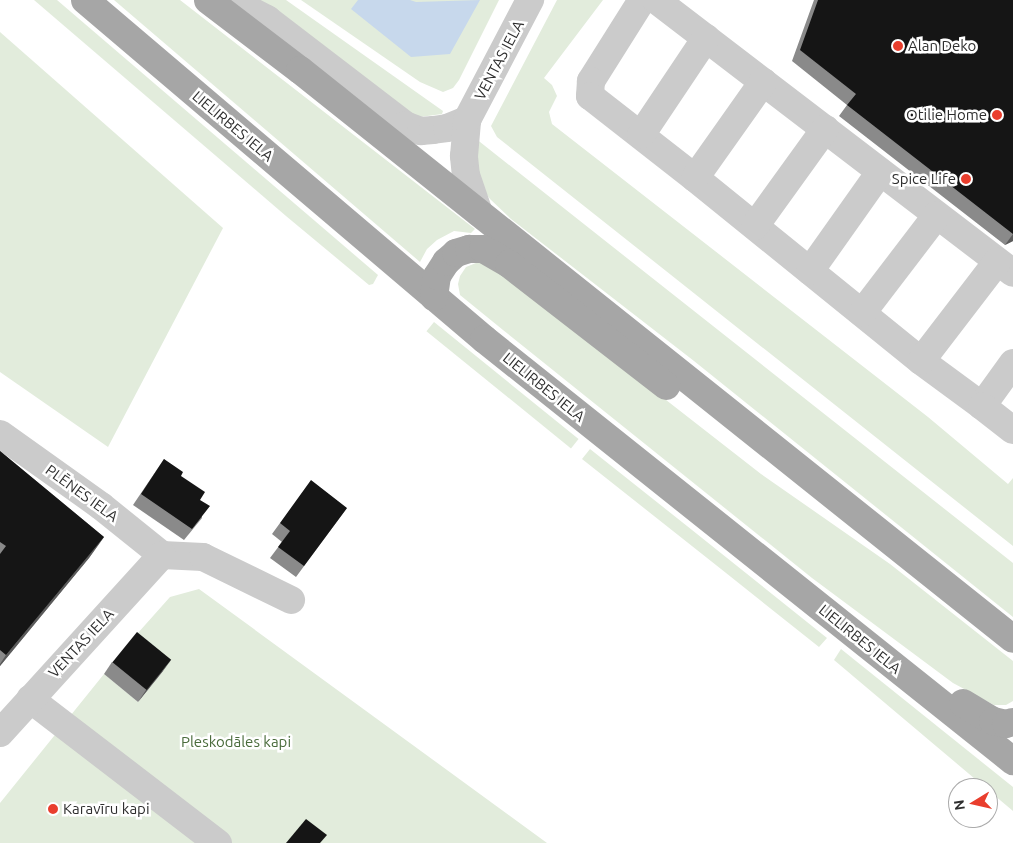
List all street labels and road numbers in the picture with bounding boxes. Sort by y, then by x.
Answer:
street label: VENTAS IELA [471,17,527,103]
street label: LIELIRBES IELA [189,87,277,165]
street label: LIELIRBES IELA [499,349,589,425]
street label: PLĒNES IELA [42,461,122,525]
street label: LIELIRBES IELA [815,601,905,677]
street label: VENTAS IELA [45,605,117,681]

